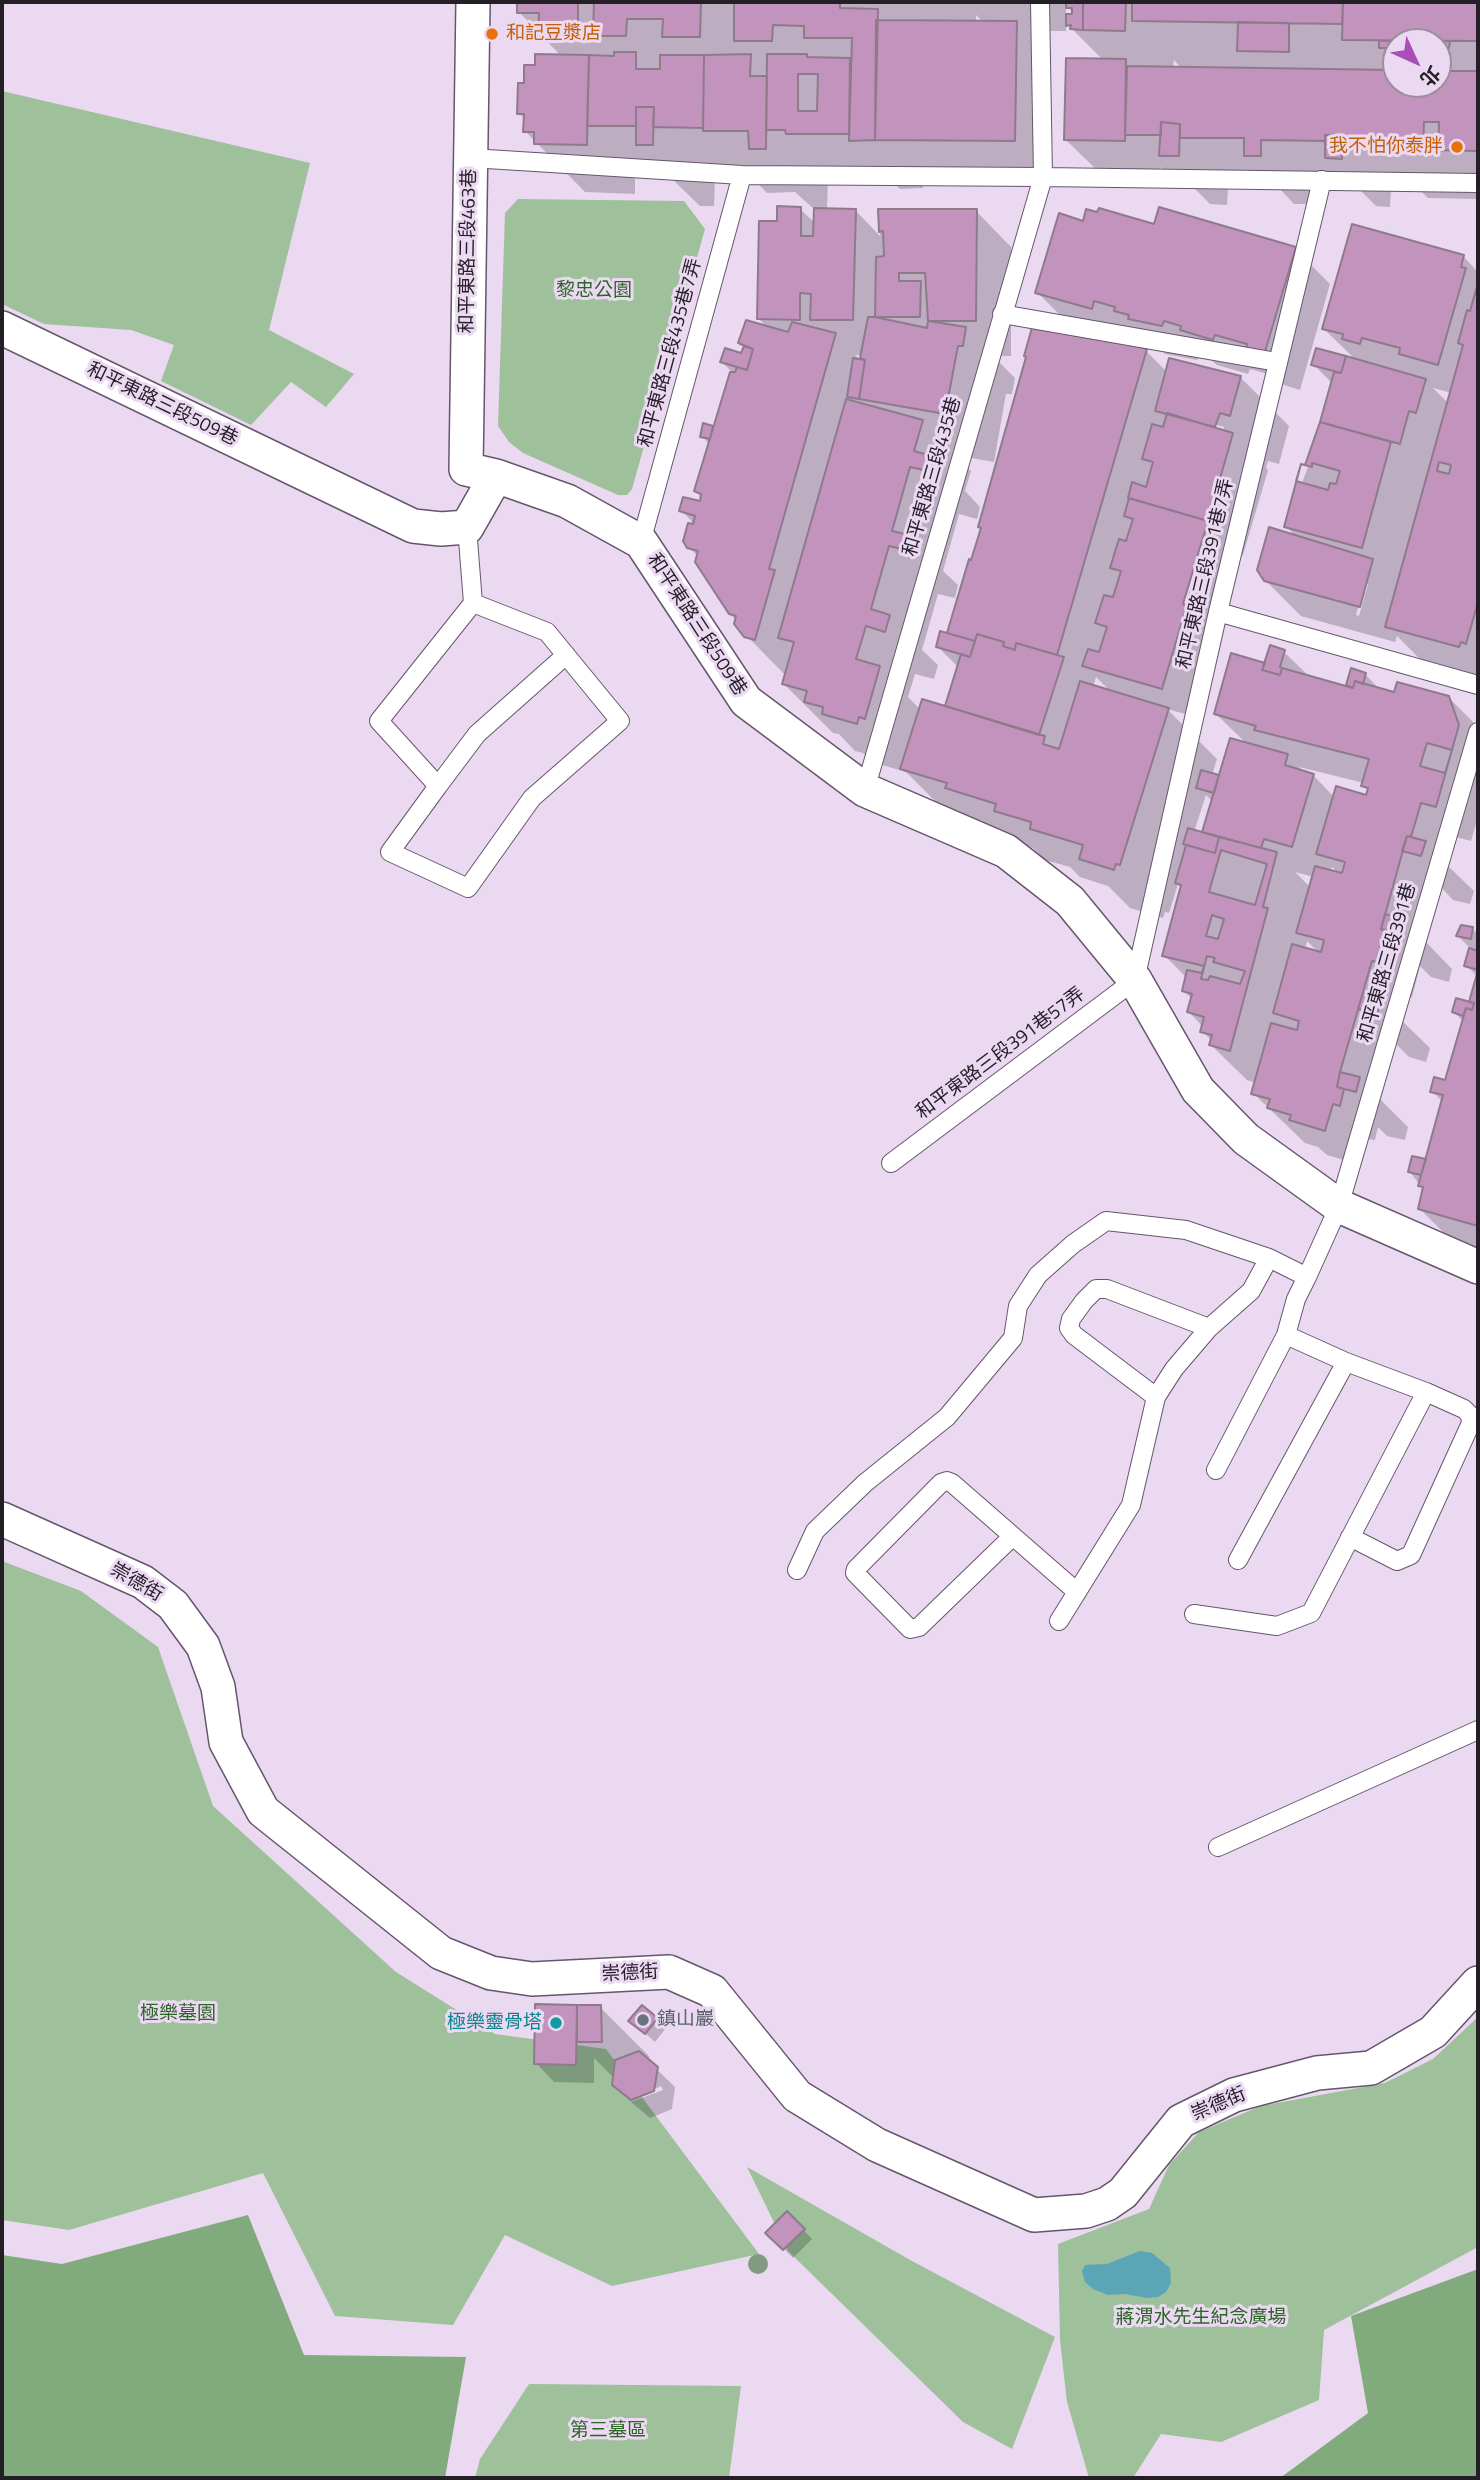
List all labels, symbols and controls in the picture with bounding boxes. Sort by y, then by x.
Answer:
place label: 和記豆漿店 [506,23,601,45]
marker: 和記豆漿店 [484,26,500,42]
north arrow [1382,28,1452,98]
text: 北 [1414,60,1448,94]
place label: 我不怕你泰胖 [1329,136,1443,158]
marker: 我不怕你泰胖 [1449,139,1465,155]
street label: 和平東路三段463巷 [456,168,482,334]
street label: 和平東路三段435巷7弄 [635,256,707,450]
park label: 黎忠公園 [556,280,632,302]
street label: 和平東路三段509巷 [83,359,241,451]
street label: 和平東路三段435巷 [899,395,967,559]
street label: 和平東路三段391巷7弄 [1173,477,1239,671]
street label: 和平東路三段509巷 [642,550,750,700]
street label: 和平東路三段391巷 [1354,881,1422,1045]
street label: 和平東路三段391巷57弄 [912,983,1090,1125]
street label: 崇德街 [106,1559,166,1607]
street label: 崇德街 [601,1961,659,1987]
park label: 極樂墓園 [140,2003,216,2025]
place label: 鎮山巖 [657,2009,714,2031]
place label: 極樂靈骨塔 [447,2012,542,2034]
marker: 鎮山巖 [635,2012,651,2028]
marker: 極樂靈骨塔 [548,2015,564,2031]
street label: 崇德街 [1188,2083,1250,2127]
park label: 蔣渭水先生紀念廣場 [1116,2307,1286,2329]
park label: 第三墓區 [570,2420,646,2442]

